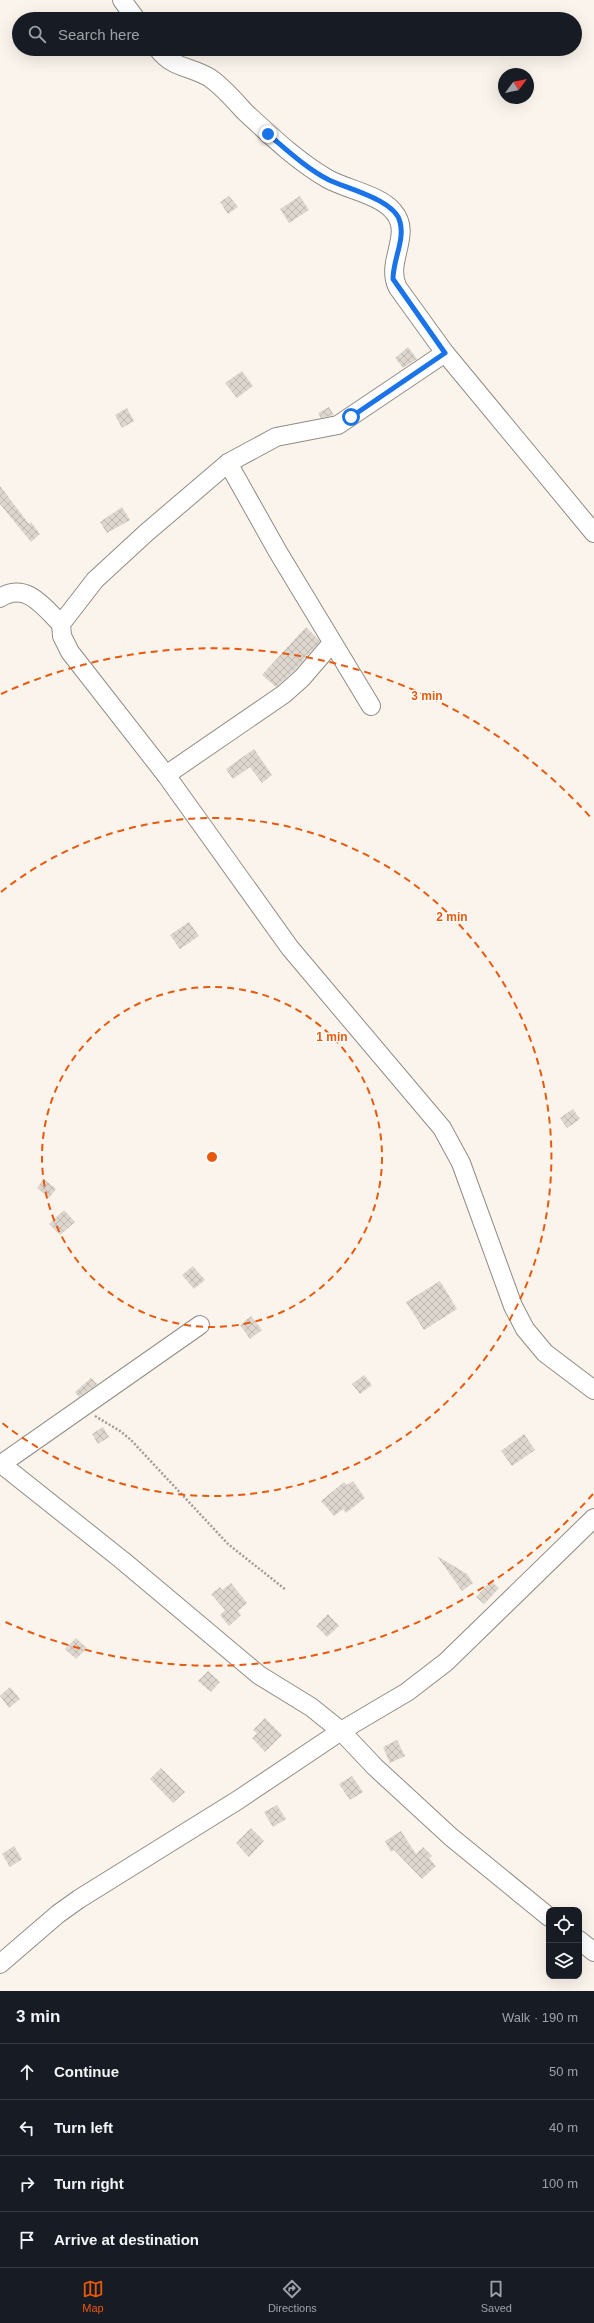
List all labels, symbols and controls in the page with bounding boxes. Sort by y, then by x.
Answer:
search box [12,12,582,56]
icon: search [26,23,48,45]
text: Search here [58,26,140,43]
north arrow [498,68,534,104]
route end [259,125,277,143]
route start [342,408,360,426]
text: 3 min [411,689,443,703]
text: 2 min [436,910,468,924]
text: 1 min [316,1030,348,1044]
centre of rings [205,1150,219,1164]
map controls [546,1907,582,1979]
button: locate [546,1907,582,1943]
button: layers [546,1943,582,1979]
text: 3 min [16,2007,60,2026]
text: Walk · 190 m [502,2010,578,2025]
icon: ahead [16,2061,38,2083]
text: Continue [54,2063,119,2080]
text: 50 m [549,2064,578,2079]
icon: left [16,2117,38,2139]
text: Turn left [54,2119,113,2136]
text: 40 m [549,2120,578,2135]
icon: right [16,2173,38,2195]
text: Turn right [54,2175,124,2192]
text: 100 m [542,2176,578,2191]
icon: arrive [16,2229,38,2251]
text: Arrive at destination [54,2231,199,2248]
tab: Map [82,2278,104,2314]
tab: Directions [268,2278,317,2314]
tab: Saved [481,2278,512,2314]

